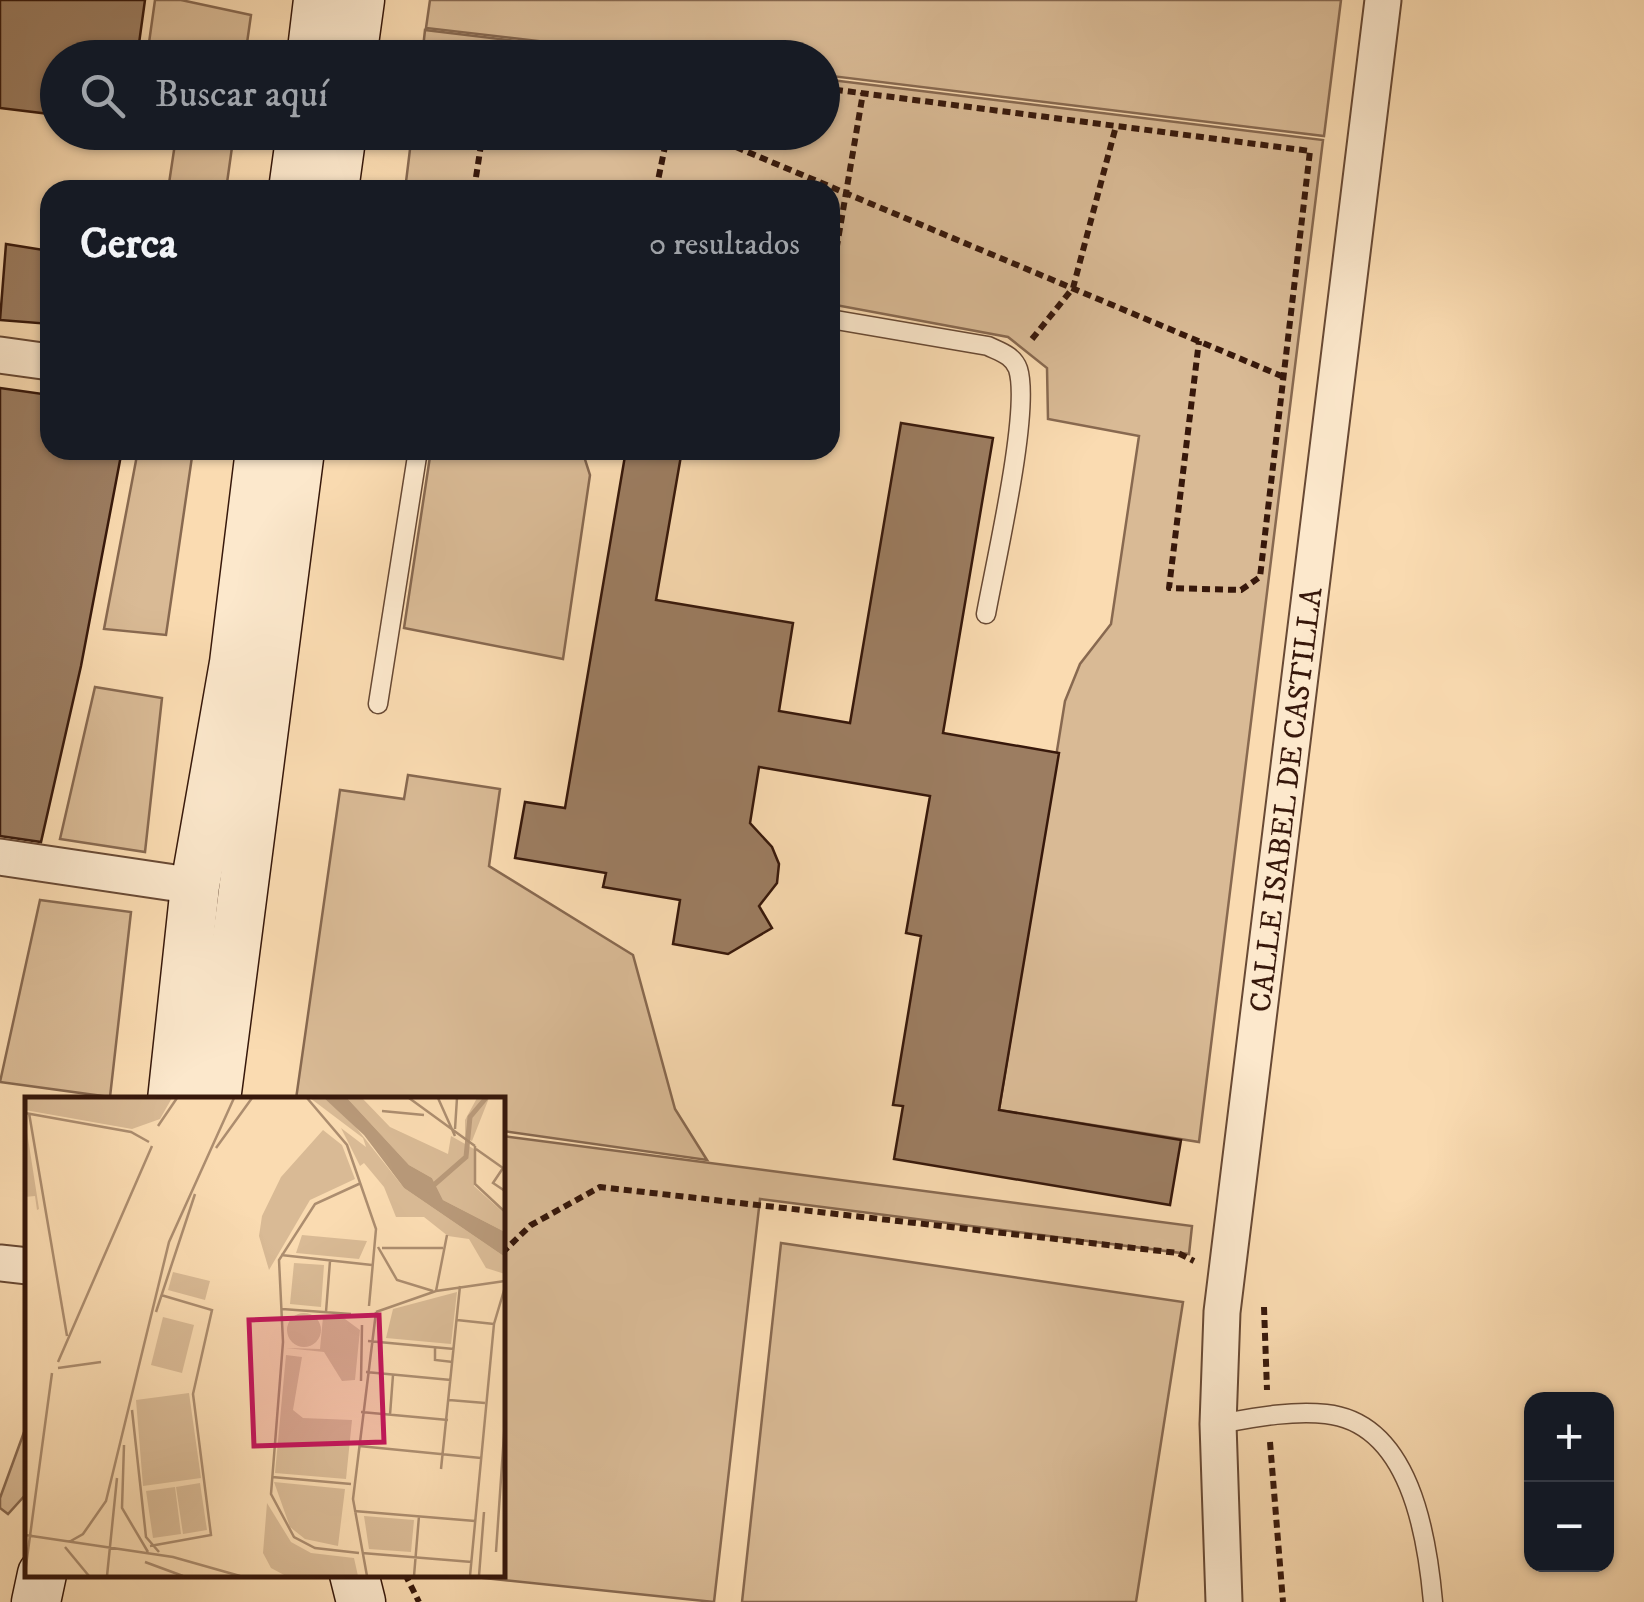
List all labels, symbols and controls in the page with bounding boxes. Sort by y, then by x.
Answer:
search box [40,40,840,150]
icon: search [75,68,130,123]
text: Buscar aquí [155,71,328,119]
text: Cerca [80,219,177,271]
text: 0 resultados [649,225,800,265]
street label: CALLE ISABEL DE CASTILLA [1243,585,1332,1015]
inset map [25,1097,505,1577]
map controls [1524,1392,1614,1572]
button: + [1524,1392,1614,1482]
button: − [1524,1482,1614,1572]

